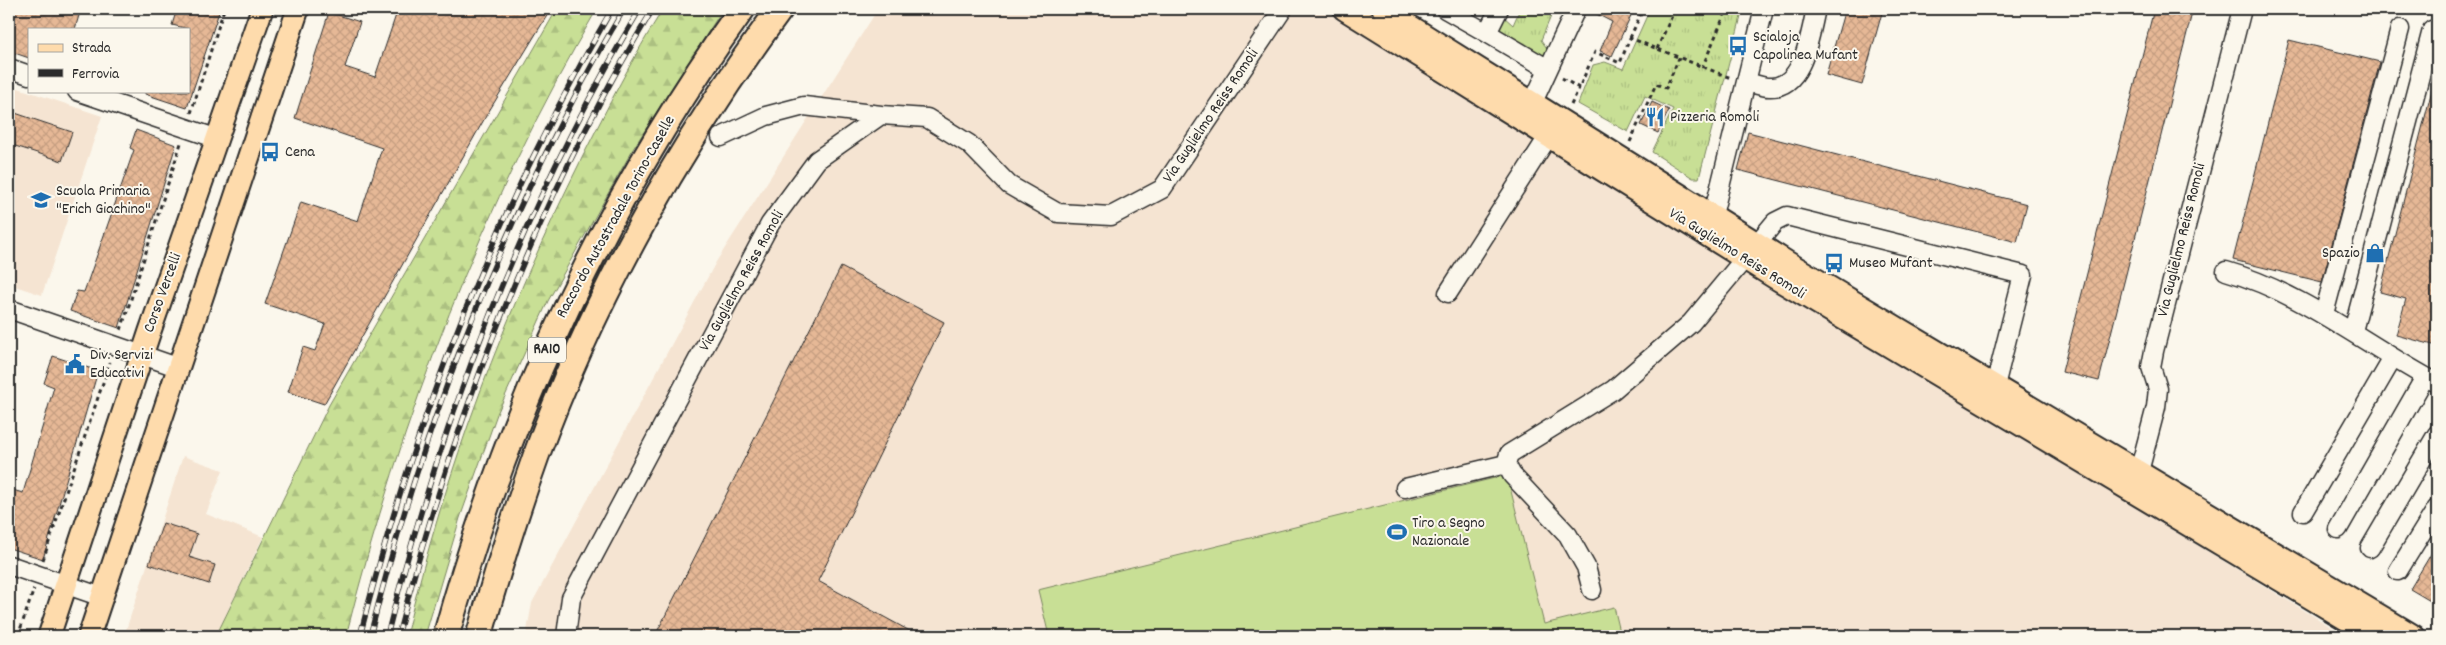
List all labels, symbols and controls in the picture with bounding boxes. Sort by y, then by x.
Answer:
place label: Scialoja Capolinea Mufant [1753,26,1858,67]
legend [28,28,190,92]
bus stop icon: Scialoja Capolinea Mufant [1727,35,1749,57]
text: Strada [72,38,112,60]
street label: Via Guglielmo Reiss Romoli [1157,44,1265,188]
text: Ferrovia [72,64,120,86]
restaurant icon: Pizzeria Romoli [1644,106,1666,128]
place label: Pizzeria Romoli [1670,106,1759,129]
street label: Raccordo Autostradale Torino-Caselle [551,111,681,323]
bus stop icon: Cena [259,141,281,163]
place label: Cena [285,141,315,164]
street label: Via Guglielmo Reiss Romoli [2152,161,2212,319]
place label: Scuola Primaria "Erich Giachino" [56,180,151,221]
school or university icon: Scuola Primaria "Erich Giachino" [30,189,52,211]
street label: Via Guglielmo Reiss Romoli [1664,202,1810,306]
street label: Via Guglielmo Reiss Romoli [694,206,790,356]
place label: Spazio [2322,242,2360,265]
shop icon: Spazio [2364,242,2386,264]
street label: Corso Vercelli [138,250,188,336]
bus stop icon: Museo Mufant [1823,252,1845,274]
place label: Museo Mufant [1849,252,1933,275]
road number: RA10 [528,338,566,362]
place label: Div. Servizi Educativi [90,344,153,385]
public building icon: Div. Servizi Educativi [64,353,86,375]
place label: Tiro a Segno Nazionale [1412,512,1485,553]
sports icon: Tiro a Segno Nazionale [1386,521,1408,543]

